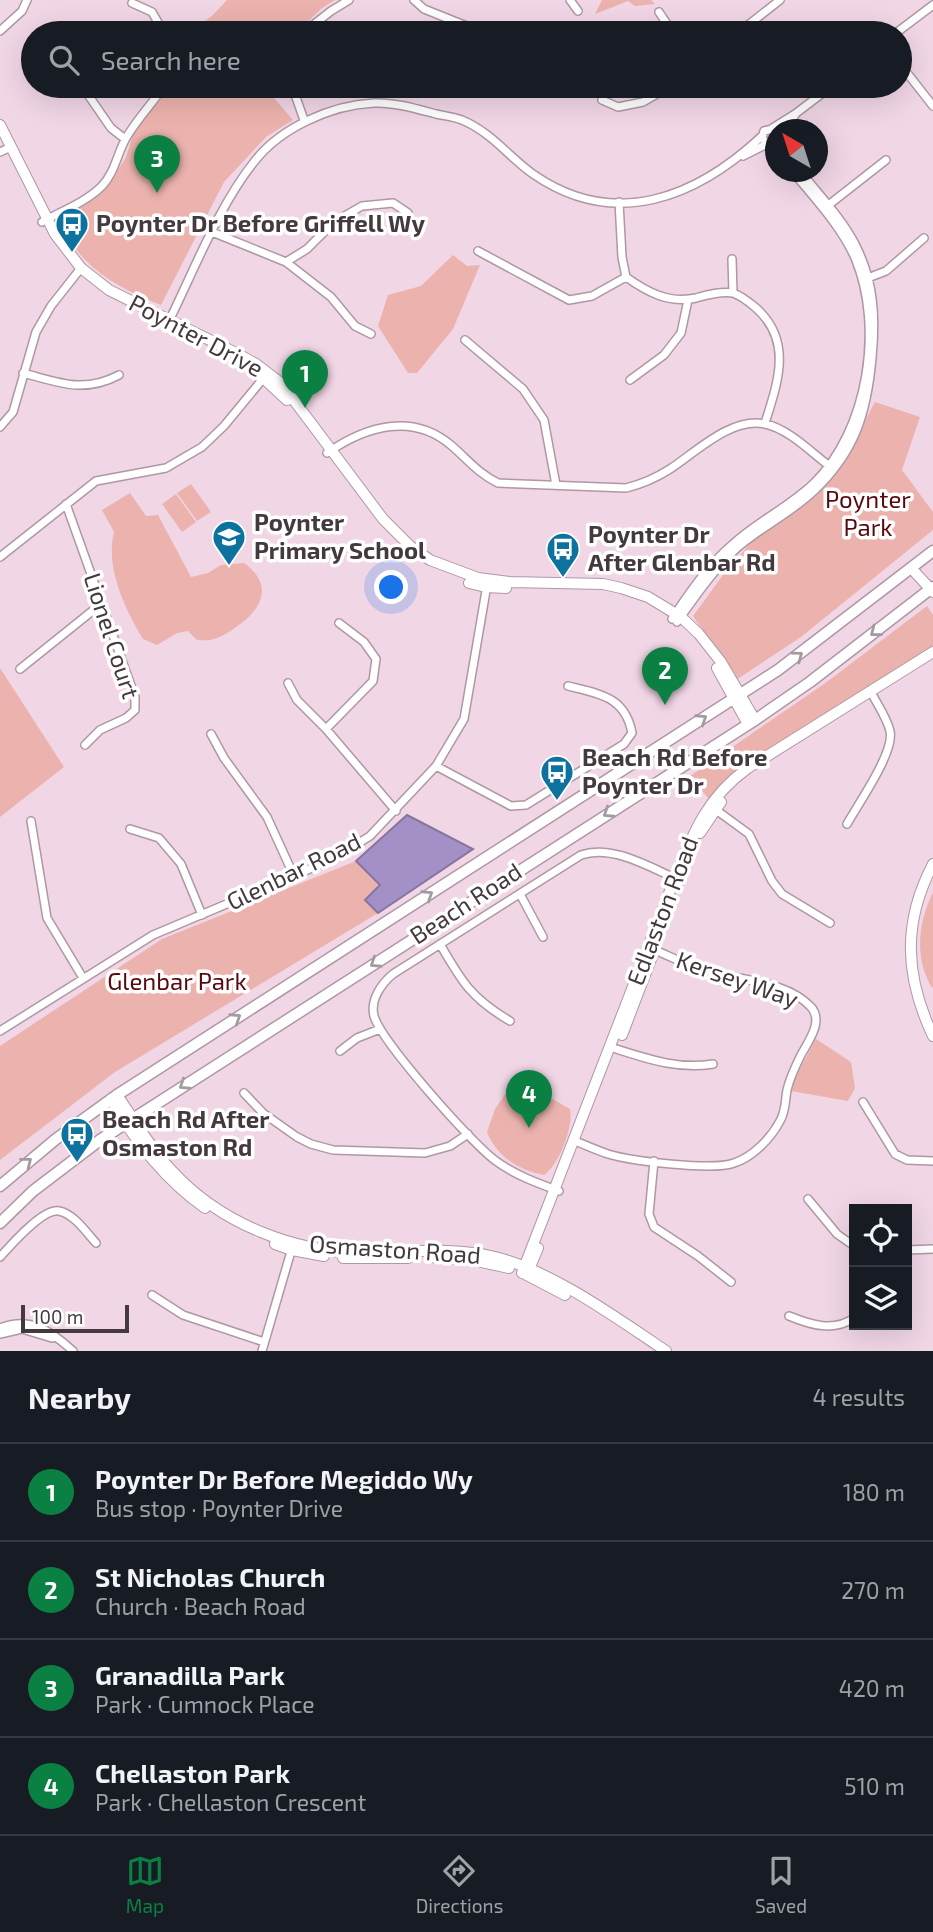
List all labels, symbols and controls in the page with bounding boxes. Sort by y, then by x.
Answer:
search box [21,21,912,98]
icon: search [45,41,83,79]
text: Search here [101,44,241,75]
north arrow [765,119,828,182]
pin: 3 [134,135,180,193]
bus stop icon: Poynter Dr Before Griffell Wy [53,205,91,254]
place label: Poynter Dr Before Griffell Wy [96,208,425,237]
street label: Poynter Drive [125,287,269,382]
pin: 1 [282,350,328,408]
park label: Poynter Park [825,484,911,541]
place label: Poynter Primary School [254,507,426,564]
school or university icon: Poynter Primary School [210,518,248,567]
place label: Poynter Dr After Glenbar Rd [588,519,776,576]
bus stop icon: Poynter Dr After Glenbar Rd [544,530,582,579]
street label: Lionel Court [78,569,146,702]
your location [374,570,408,604]
one-way arrow [871,623,883,636]
pin: 2 [642,647,688,705]
one-way arrow [790,652,803,664]
one-way arrow [694,714,707,727]
place label: Beach Rd Before Poynter Dr [582,742,768,799]
bus stop icon: Beach Rd Before Poynter Dr [538,753,576,802]
one-way arrow [603,805,616,818]
street label: Glenbar Road [222,826,365,916]
street label: Edlaston Road [620,832,703,989]
street label: Beach Road [404,856,526,950]
one-way arrow [420,891,433,904]
street label: Kersey Way [673,944,803,1013]
one-way arrow [370,954,383,967]
park label: Glenbar Park [107,966,247,995]
one-way arrow [229,1014,242,1027]
pin: 4 [506,1070,552,1128]
one-way arrow [178,1077,191,1090]
place label: Beach Rd After Osmaston Rd [102,1104,270,1161]
bus stop icon: Beach Rd After Osmaston Rd [58,1115,96,1164]
one-way arrow [20,1157,32,1170]
map controls [849,1204,912,1330]
button: locate [849,1204,912,1267]
street label: Osmaston Road [308,1228,482,1269]
button: layers [849,1267,912,1330]
scale bar [21,1302,130,1334]
text: 100 m [32,1305,83,1328]
text: Nearby [28,1379,131,1415]
text: 4 results [813,1383,905,1411]
text: Poynter Dr Before Megiddo Wy [95,1463,473,1494]
text: 1 [46,1478,56,1506]
text: 180 m [843,1478,905,1506]
text: Bus stop · Poynter Drive [95,1494,343,1522]
text: St Nicholas Church [95,1561,325,1592]
text: 2 [44,1576,58,1604]
text: 270 m [841,1576,905,1604]
text: Church · Beach Road [95,1592,306,1620]
text: Granadilla Park [95,1659,285,1690]
text: 3 [44,1674,58,1702]
text: 420 m [839,1674,905,1702]
text: Park · Cumnock Place [95,1690,315,1718]
text: Chellaston Park [95,1757,290,1788]
text: 4 [44,1772,58,1800]
text: 510 m [844,1772,905,1800]
text: Park · Chellaston Crescent [95,1788,366,1816]
tab: Map [126,1852,164,1917]
tab: Directions [416,1852,503,1917]
tab: Saved [755,1852,807,1917]

